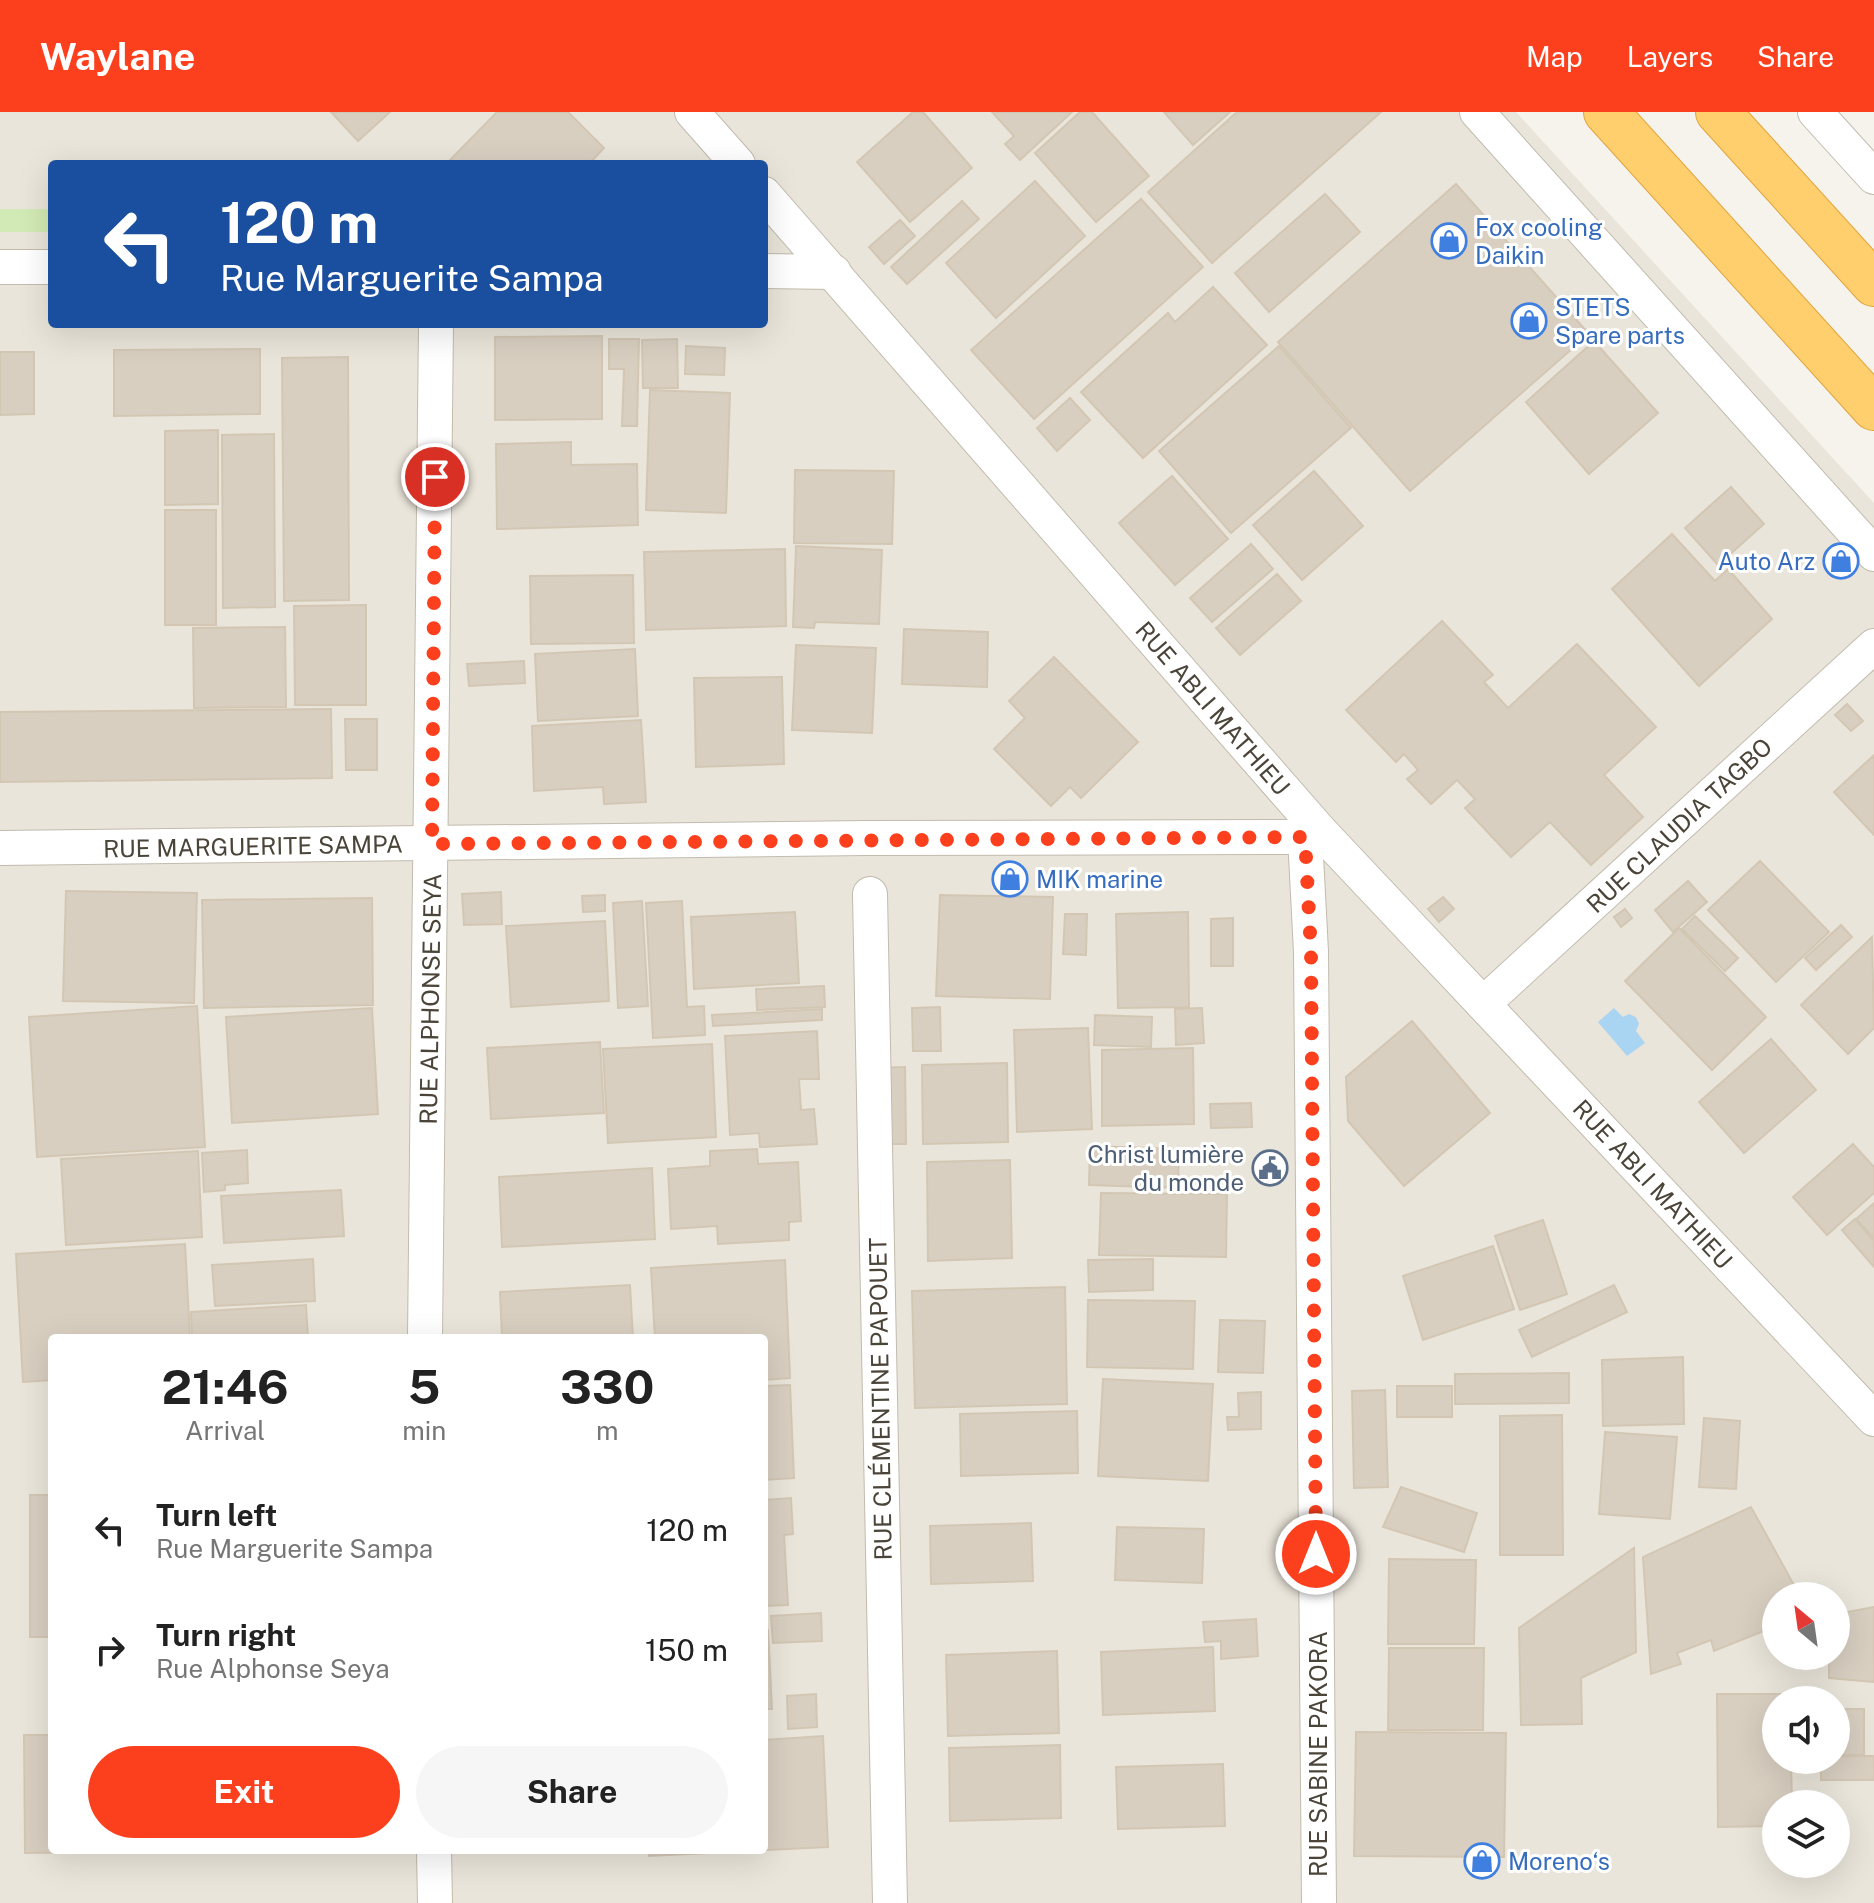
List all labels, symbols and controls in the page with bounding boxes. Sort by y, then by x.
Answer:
text: Waylane [40,34,195,79]
text: Map [1526,40,1583,73]
text: Layers [1627,40,1713,73]
text: Share [1757,40,1834,73]
text: 120 m [220,190,378,256]
icon: left [88,192,192,296]
place label: Fox cooling Daikin [1475,213,1603,269]
shop icon: Fox cooling Daikin [1430,222,1468,260]
text: Rue Marguerite Sampa [220,257,604,299]
place label: STETS Spare parts [1555,293,1685,349]
shop icon: STETS Spare parts [1510,302,1548,340]
pin [401,443,469,511]
icon: arrive [413,455,457,499]
shop icon: Auto Arz [1822,542,1860,580]
place label: Auto Arz [1718,547,1815,575]
street label: RUE ABLI MATHIEU [1130,616,1296,800]
street label: RUE CLAUDIA TAGBO [1581,732,1777,918]
street label: RUE MARGUERITE SAMPA [103,829,403,863]
shop icon: MIK marine [991,860,1029,898]
place label: MIK marine [1036,865,1163,893]
street label: RUE ALPHONSE SEYA [414,873,446,1125]
street label: RUE ABLI MATHIEU [1568,1094,1738,1274]
place label: Christ lumière du monde [1087,1140,1244,1196]
public building icon: Christ lumière du monde [1251,1149,1289,1187]
street label: RUE CLÉMENTINE PAPOUET [863,1237,897,1561]
text: 21:46 [162,1358,289,1415]
text: 5 [408,1358,440,1415]
text: 330 [560,1358,654,1415]
text: Arrival [185,1415,265,1446]
text: min [402,1415,446,1446]
text: m [596,1415,618,1446]
text: Turn left [156,1497,277,1533]
icon: left [88,1508,132,1552]
text: 120 m [646,1512,728,1548]
position arrow [1274,1512,1358,1596]
text: Rue Marguerite Sampa [156,1533,433,1564]
north arrow [1762,1582,1850,1670]
map controls [1762,1582,1850,1878]
text: Turn right [156,1617,296,1653]
icon: right [88,1628,132,1672]
street label: RUE SABINE PAKORA [1304,1631,1332,1877]
text: 150 m [645,1632,728,1668]
text: Rue Alphonse Seya [156,1653,390,1684]
button: sound [1762,1686,1850,1774]
button: Exit [88,1746,400,1838]
button: Share [416,1746,728,1838]
button: layers [1762,1790,1850,1878]
shop icon: Moreno‘s [1463,1842,1501,1880]
place label: Moreno‘s [1508,1847,1610,1875]

